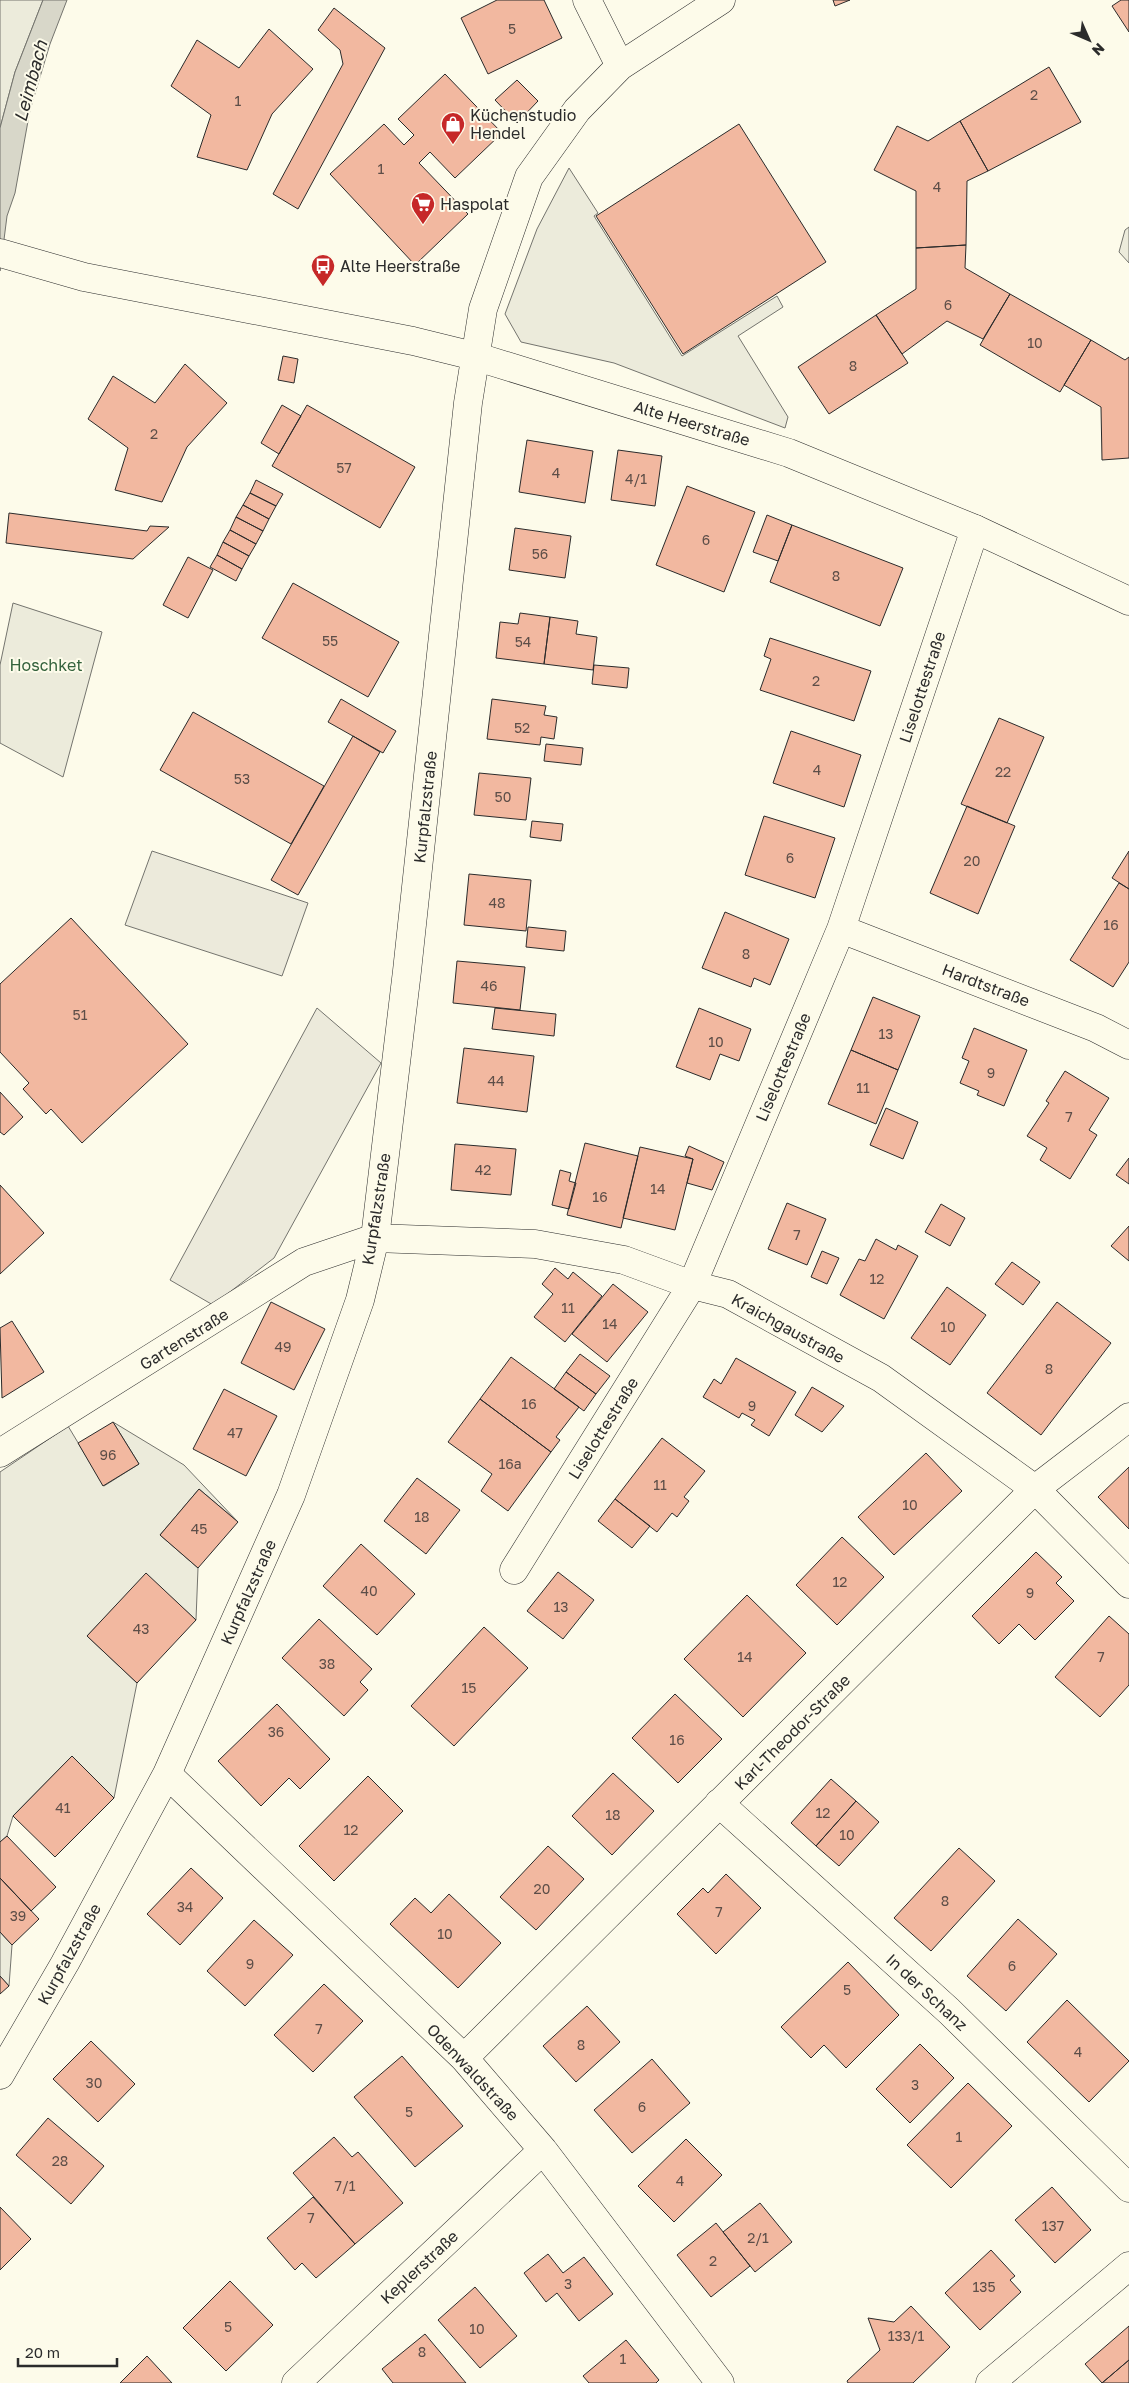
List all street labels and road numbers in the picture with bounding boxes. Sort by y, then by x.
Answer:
street label: Alte Heerstraße [632,396,752,450]
street label: Liselottestraße [895,629,949,745]
street label: Kurpfalzstraße [409,750,441,864]
street label: Hardtstraße [939,959,1033,1011]
street label: Liselottestraße [751,1010,815,1124]
street label: Kurpfalzstraße [357,1152,395,1266]
street label: Kraichgaustraße [728,1289,848,1367]
street label: Gartenstraße [136,1304,232,1374]
street label: Liselottestraße [564,1373,642,1483]
street label: Kurpfalzstraße [216,1536,280,1648]
street label: Karl-Theodor-Straße [730,1670,854,1794]
street label: Kurpfalzstraße [33,1900,105,2008]
street label: In der Schanz [882,1949,972,2035]
street label: Odenwaldstraße [423,2019,523,2125]
street label: Keplerstraße [376,2226,462,2308]

